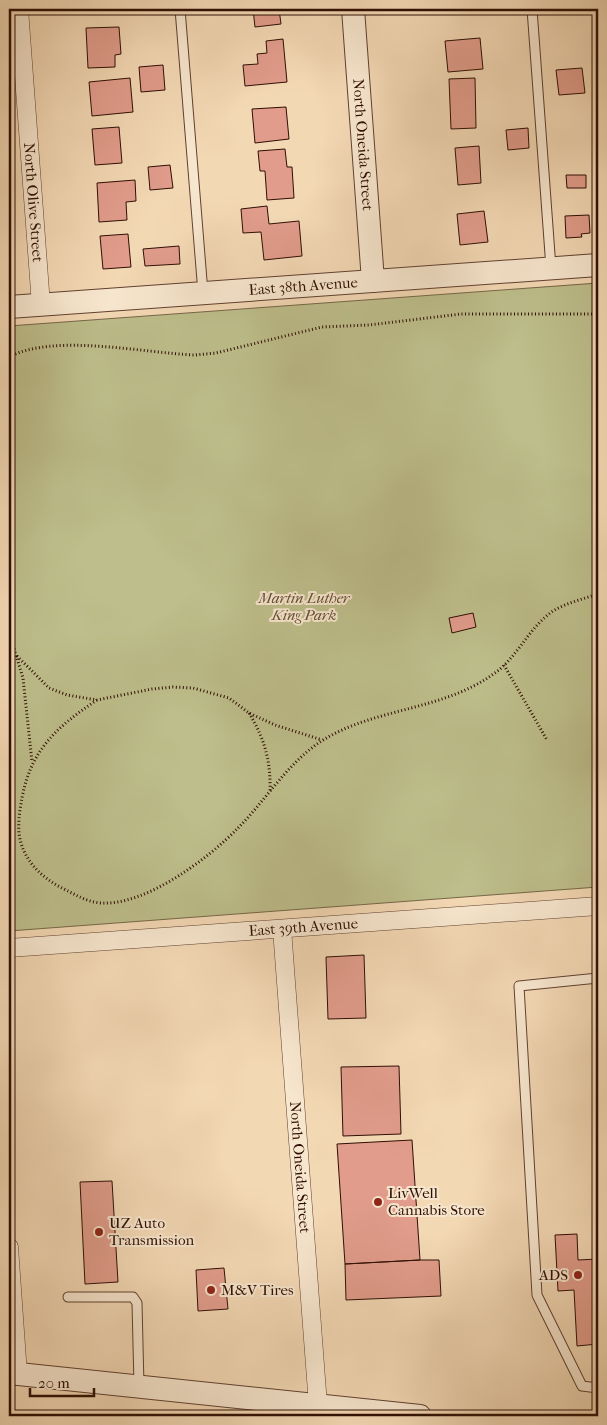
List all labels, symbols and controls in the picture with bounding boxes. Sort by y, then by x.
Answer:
street label: North Oneida Street [349,78,377,212]
street label: North Olive Street [20,142,47,264]
street label: East 38th Avenue [248,273,359,299]
park label: Martin Luther King Park [258,589,351,624]
street label: East 39th Avenue [248,914,359,940]
street label: North Oneida Street [286,1101,314,1235]
place label: LivWell Cannabis Store [388,1184,485,1219]
marker: LivWell Cannabis Store [372,1196,384,1208]
place label: UZ Auto Transmission [109,1214,194,1249]
marker: UZ Auto Transmission [93,1226,105,1238]
place label: ADS [538,1266,568,1284]
marker: ADS [572,1269,584,1281]
place label: M&V Tires [221,1281,294,1299]
marker: M&V Tires [205,1284,217,1296]
scale bar [30,1365,94,1397]
text: 20 m [38,1374,70,1392]

